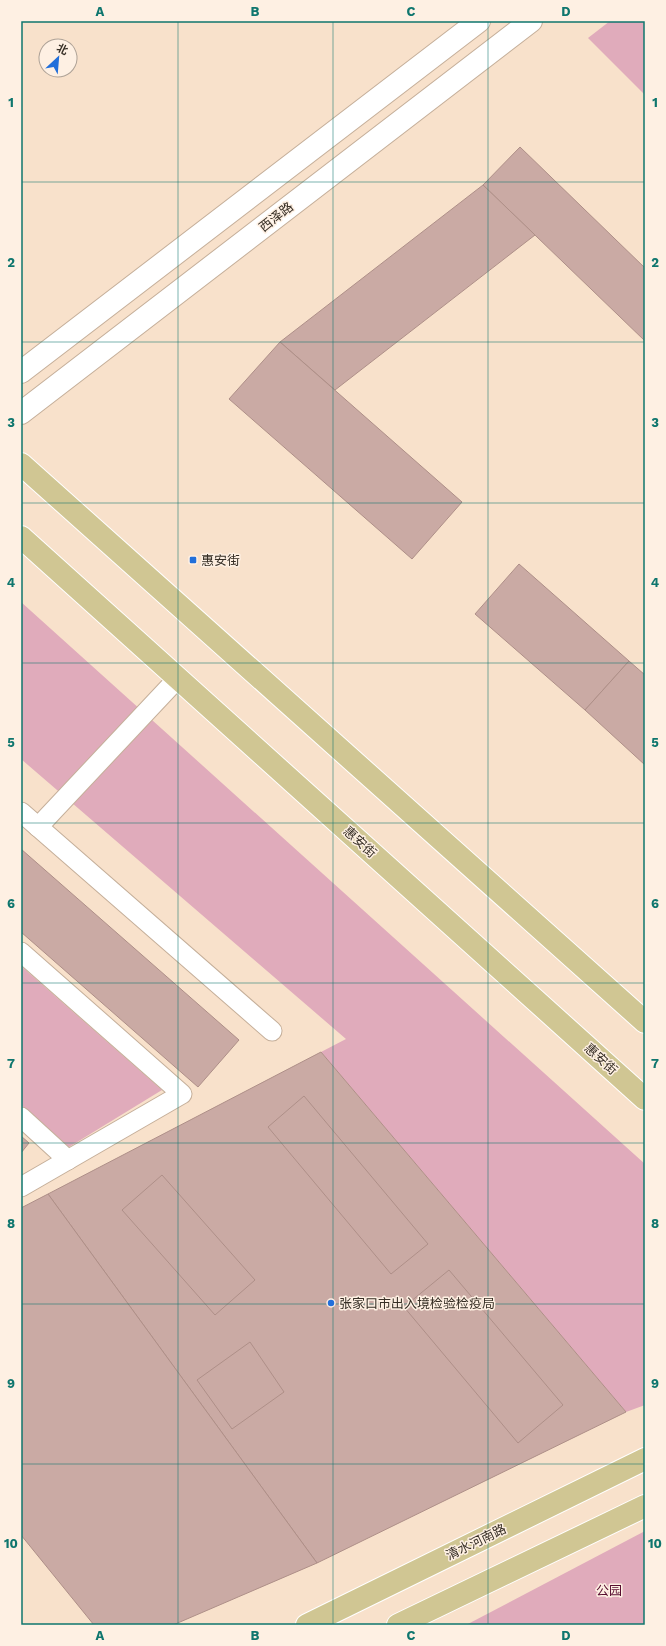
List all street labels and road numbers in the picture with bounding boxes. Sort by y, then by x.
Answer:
street label: 西泽路 [256,199,296,235]
street label: 惠安街 [340,823,380,861]
street label: 惠安街 [581,1040,621,1078]
street label: 清水河南路 [443,1521,509,1563]

